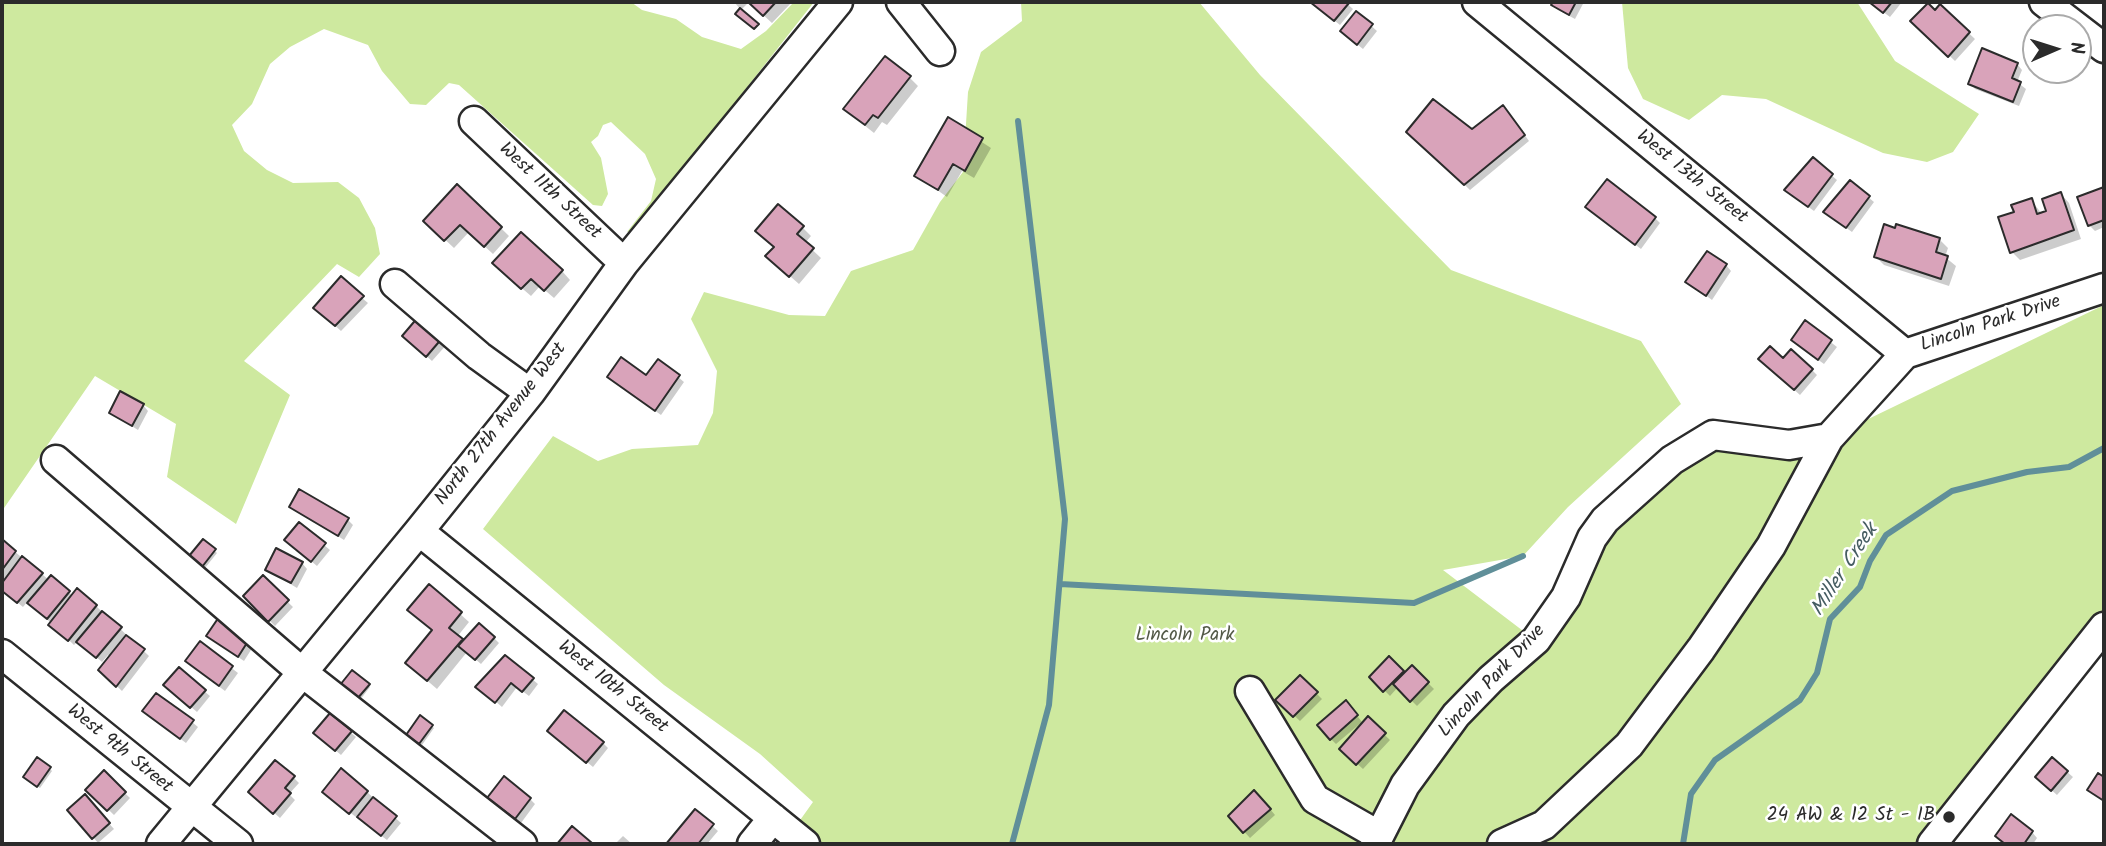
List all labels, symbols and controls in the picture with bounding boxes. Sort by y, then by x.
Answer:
north arrow [2022,14,2092,84]
text: N [2061,41,2091,55]
street label: West 13th Street [1631,126,1751,230]
street label: West 11th Street [493,139,605,245]
street label: Lincoln Park Drive [1918,292,2064,358]
street label: North 27th Avenue West [431,339,573,511]
water label: Miller Creek [1807,520,1885,622]
street label: Lincoln Park Drive [1435,621,1551,743]
park label: Lincoln Park [1136,626,1234,648]
street label: West 10th Street [552,637,672,739]
street label: West 9th Street [62,701,176,799]
place label: 24 AW & 12 St - IB [1767,806,1935,828]
marker: 24 AW & 12 St - IB [1941,809,1957,825]

